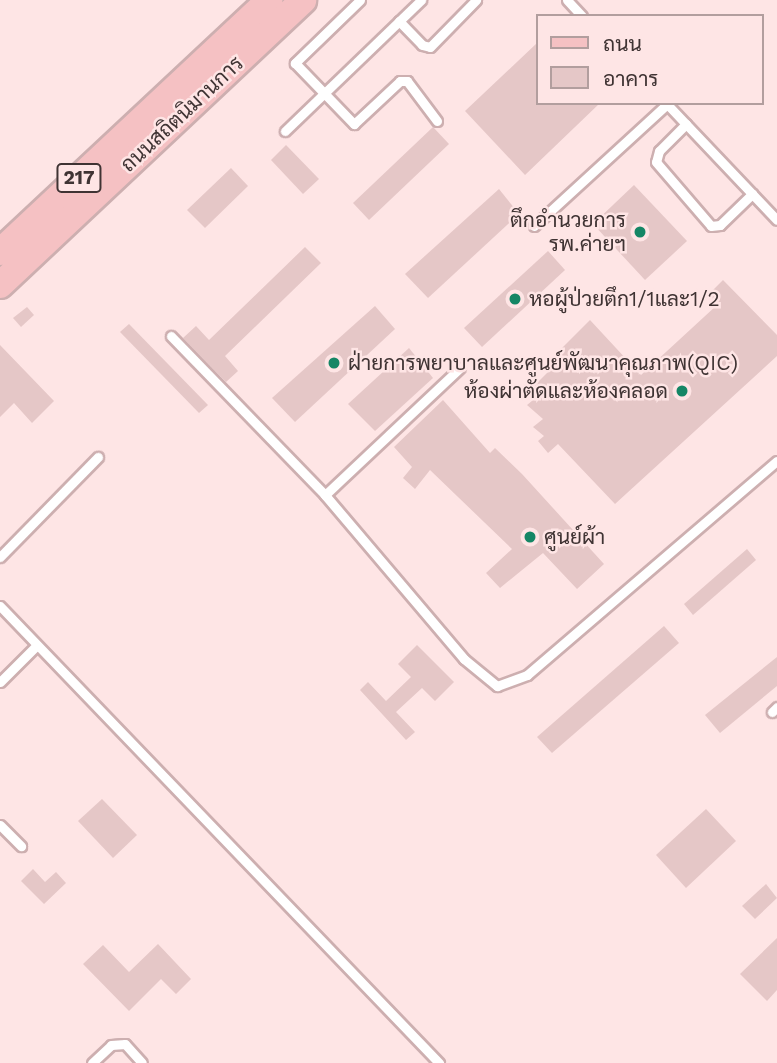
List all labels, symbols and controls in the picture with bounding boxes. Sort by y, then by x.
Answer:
legend [536,14,763,105]
text: ถนน [603,31,642,56]
street label: ถนนสถิตนิมานการ [115,51,249,177]
text: อาคาร [603,66,659,91]
road number: 217 [56,162,102,194]
place label: ตึกอำนวยการ รพ.ค่ายฯ [510,207,626,257]
marker: ตึกอำนวยการ รพ.ค่ายฯ [632,224,648,240]
place label: หอผู้ป่วยตึก1/1และ1/2 [529,286,720,312]
marker: หอผู้ป่วยตึก1/1และ1/2 [507,291,523,307]
place label: ฝ่ายการพยาบาลและศูนย์พัฒนาคุณภาพ(QIC) [348,350,738,376]
marker: ฝ่ายการพยาบาลและศูนย์พัฒนาคุณภาพ(QIC) [326,355,342,371]
place label: ห้องผ่าตัดและห้องคลอด [464,378,668,404]
marker: ห้องผ่าตัดและห้องคลอด [674,383,690,399]
place label: ศูนย์ผ้า [544,524,605,550]
marker: ศูนย์ผ้า [522,529,538,545]

